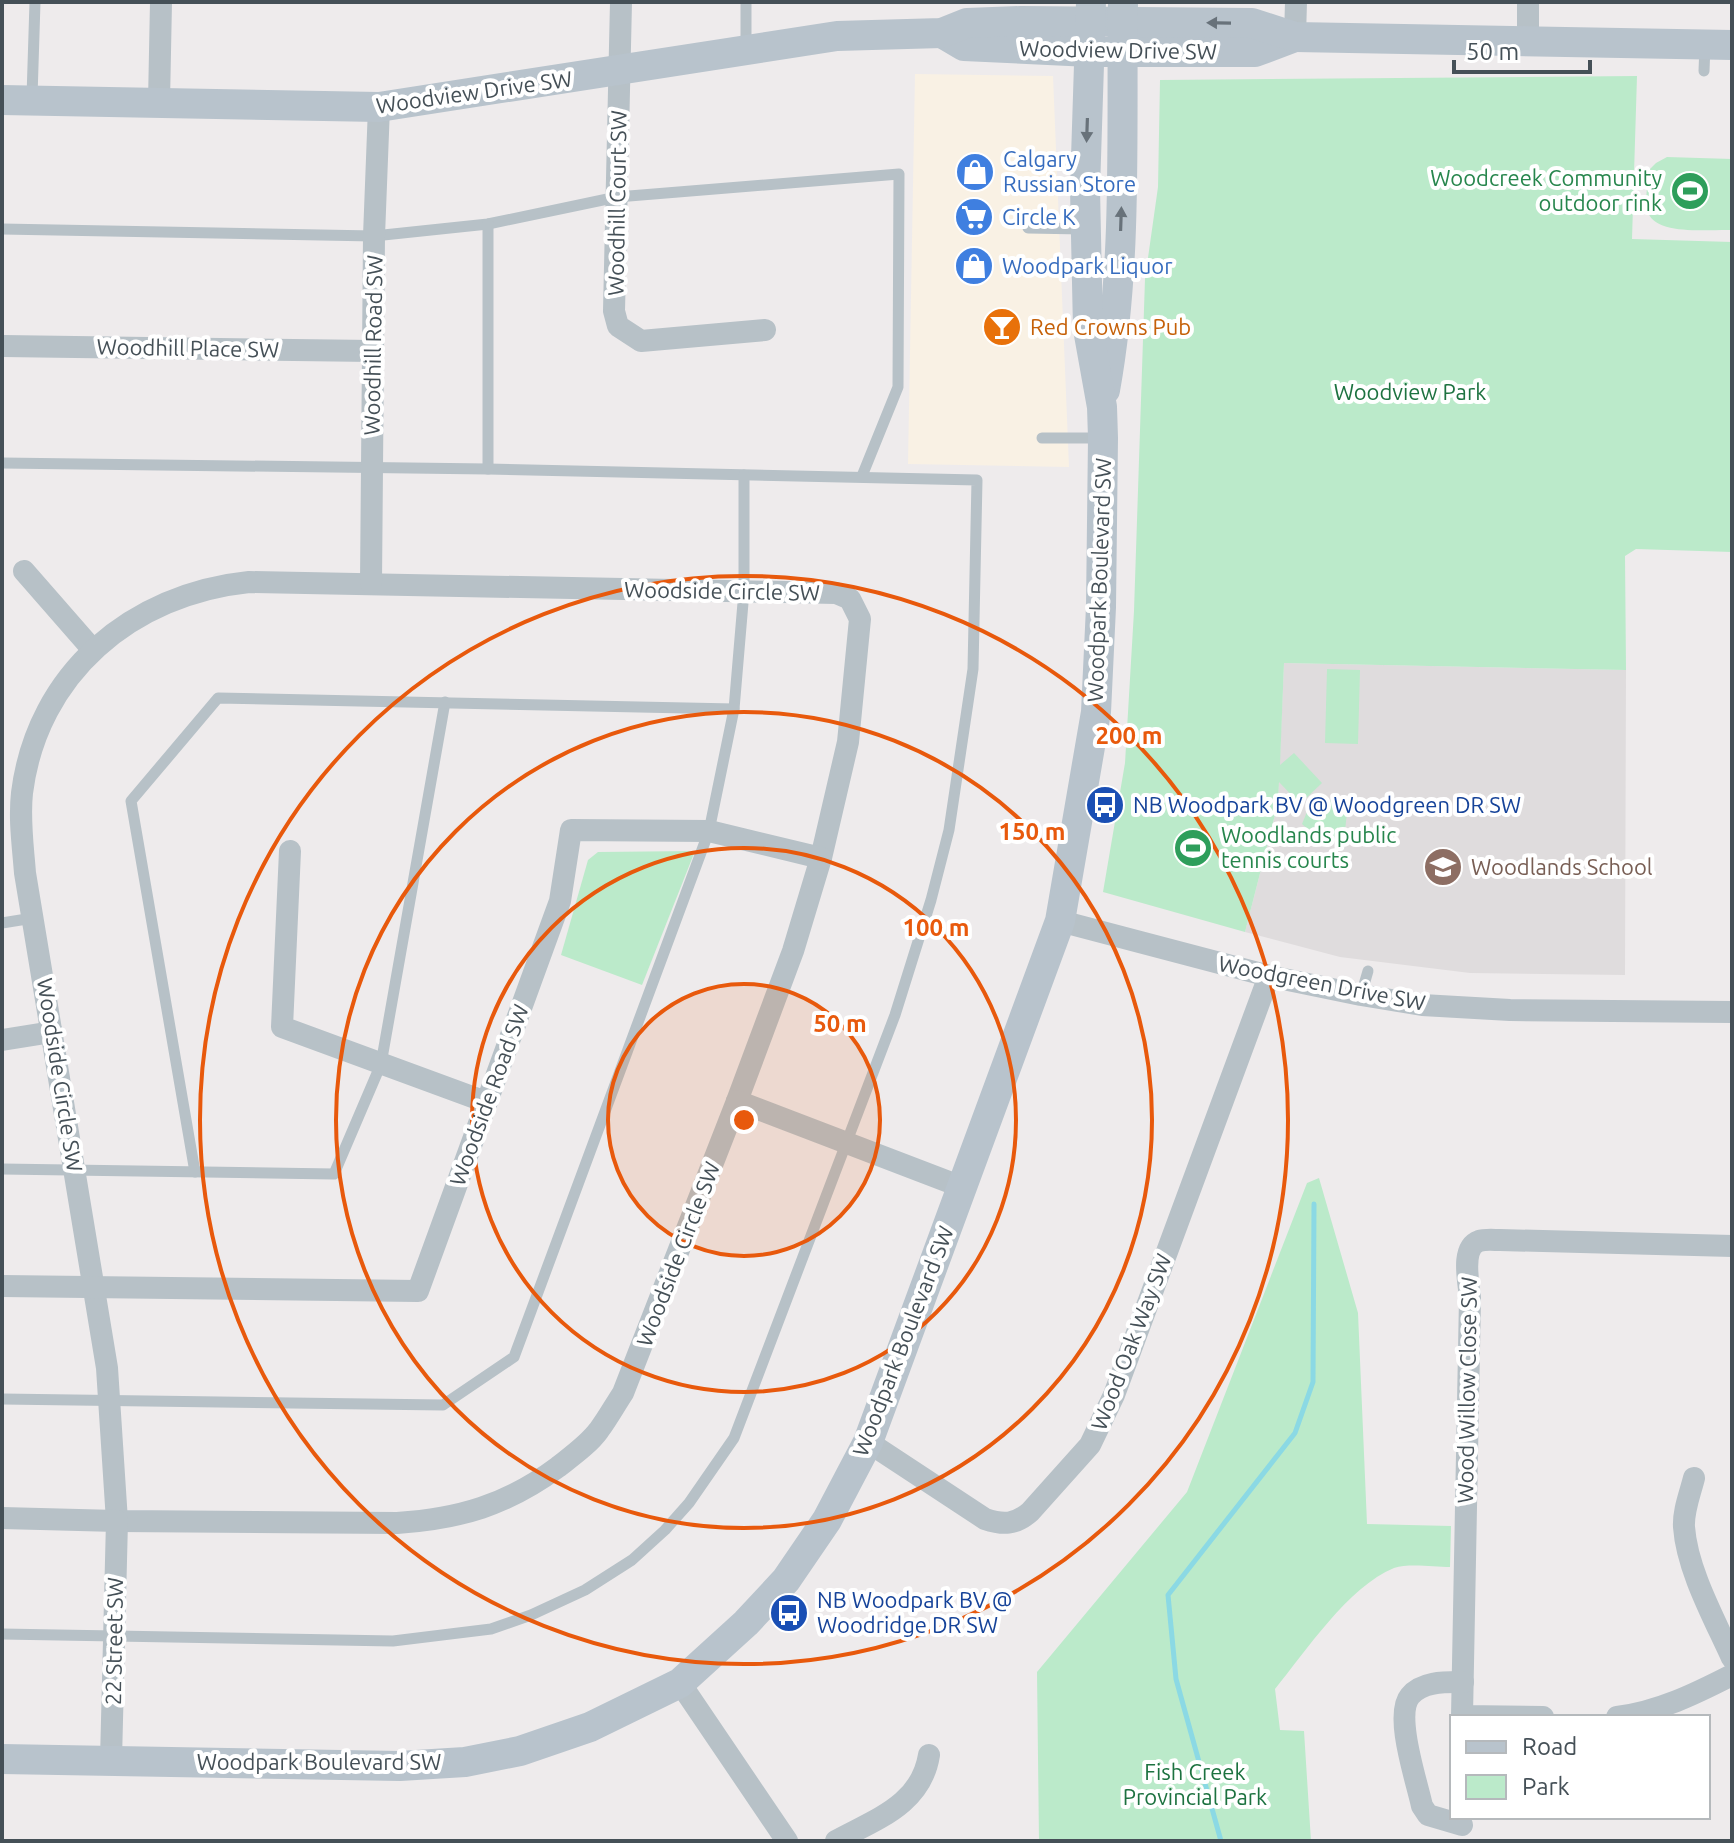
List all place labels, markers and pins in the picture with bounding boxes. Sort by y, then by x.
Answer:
place label: Calgary Russian Store [1003,146,1136,196]
shop icon: Calgary Russian Store [954,151,996,193]
place label: Woodcreek Community outdoor rink [1430,165,1662,215]
sports icon: Woodcreek Community outdoor rink [1669,170,1711,212]
supermarket icon: Circle K [953,196,995,238]
place label: Circle K [1002,204,1076,229]
shop icon: Woodpark Liquor [953,245,995,287]
place label: Woodpark Liquor [1002,253,1173,278]
bar icon: Red Crowns Pub [981,306,1023,348]
place label: Red Crowns Pub [1030,314,1191,339]
bus stop icon: NB Woodpark BV @ Woodgreen DR SW [1084,784,1126,826]
place label: NB Woodpark BV @ Woodgreen DR SW [1133,792,1521,817]
place label: Woodlands public tennis courts [1221,822,1396,872]
sports icon: Woodlands public tennis courts [1172,827,1214,869]
school or university icon: Woodlands School [1422,846,1464,888]
place label: Woodlands School [1471,854,1653,879]
centre of rings [730,1106,758,1134]
place label: NB Woodpark BV @ Woodridge DR SW [817,1587,1013,1637]
bus stop icon: NB Woodpark BV @ Woodridge DR SW [768,1592,810,1634]

